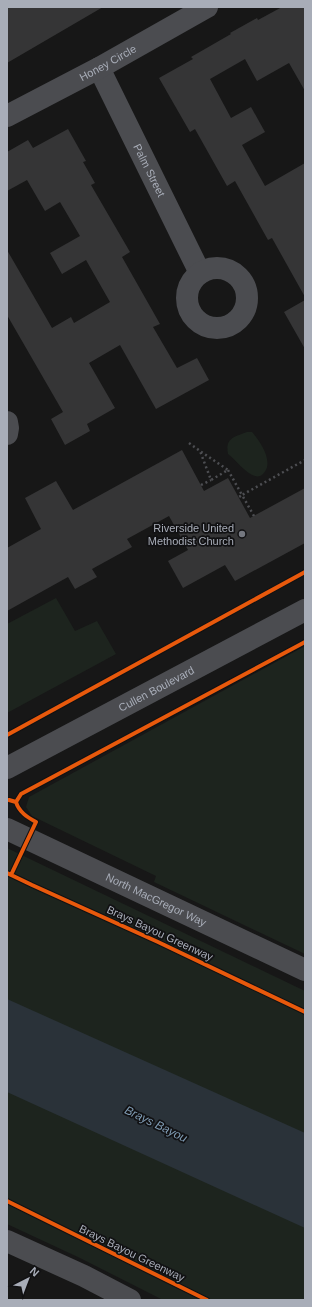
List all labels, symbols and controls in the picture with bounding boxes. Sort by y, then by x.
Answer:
street label: Honey Circle [77,42,138,83]
street label: Palm Street [131,142,167,199]
place label: Riverside United Methodist Church [148,522,234,547]
marker: Riverside United Methodist Church [237,529,247,539]
street label: Cullen Boulevard [116,664,196,714]
street label: North MacGregor Way [104,871,209,929]
street label: Brays Bayou Greenway [105,903,215,963]
water label: Brays Bayou [122,1103,190,1145]
street label: Brays Bayou Greenway [77,1222,187,1284]
north arrow [8,1259,48,1299]
text: N [28,1264,42,1279]

